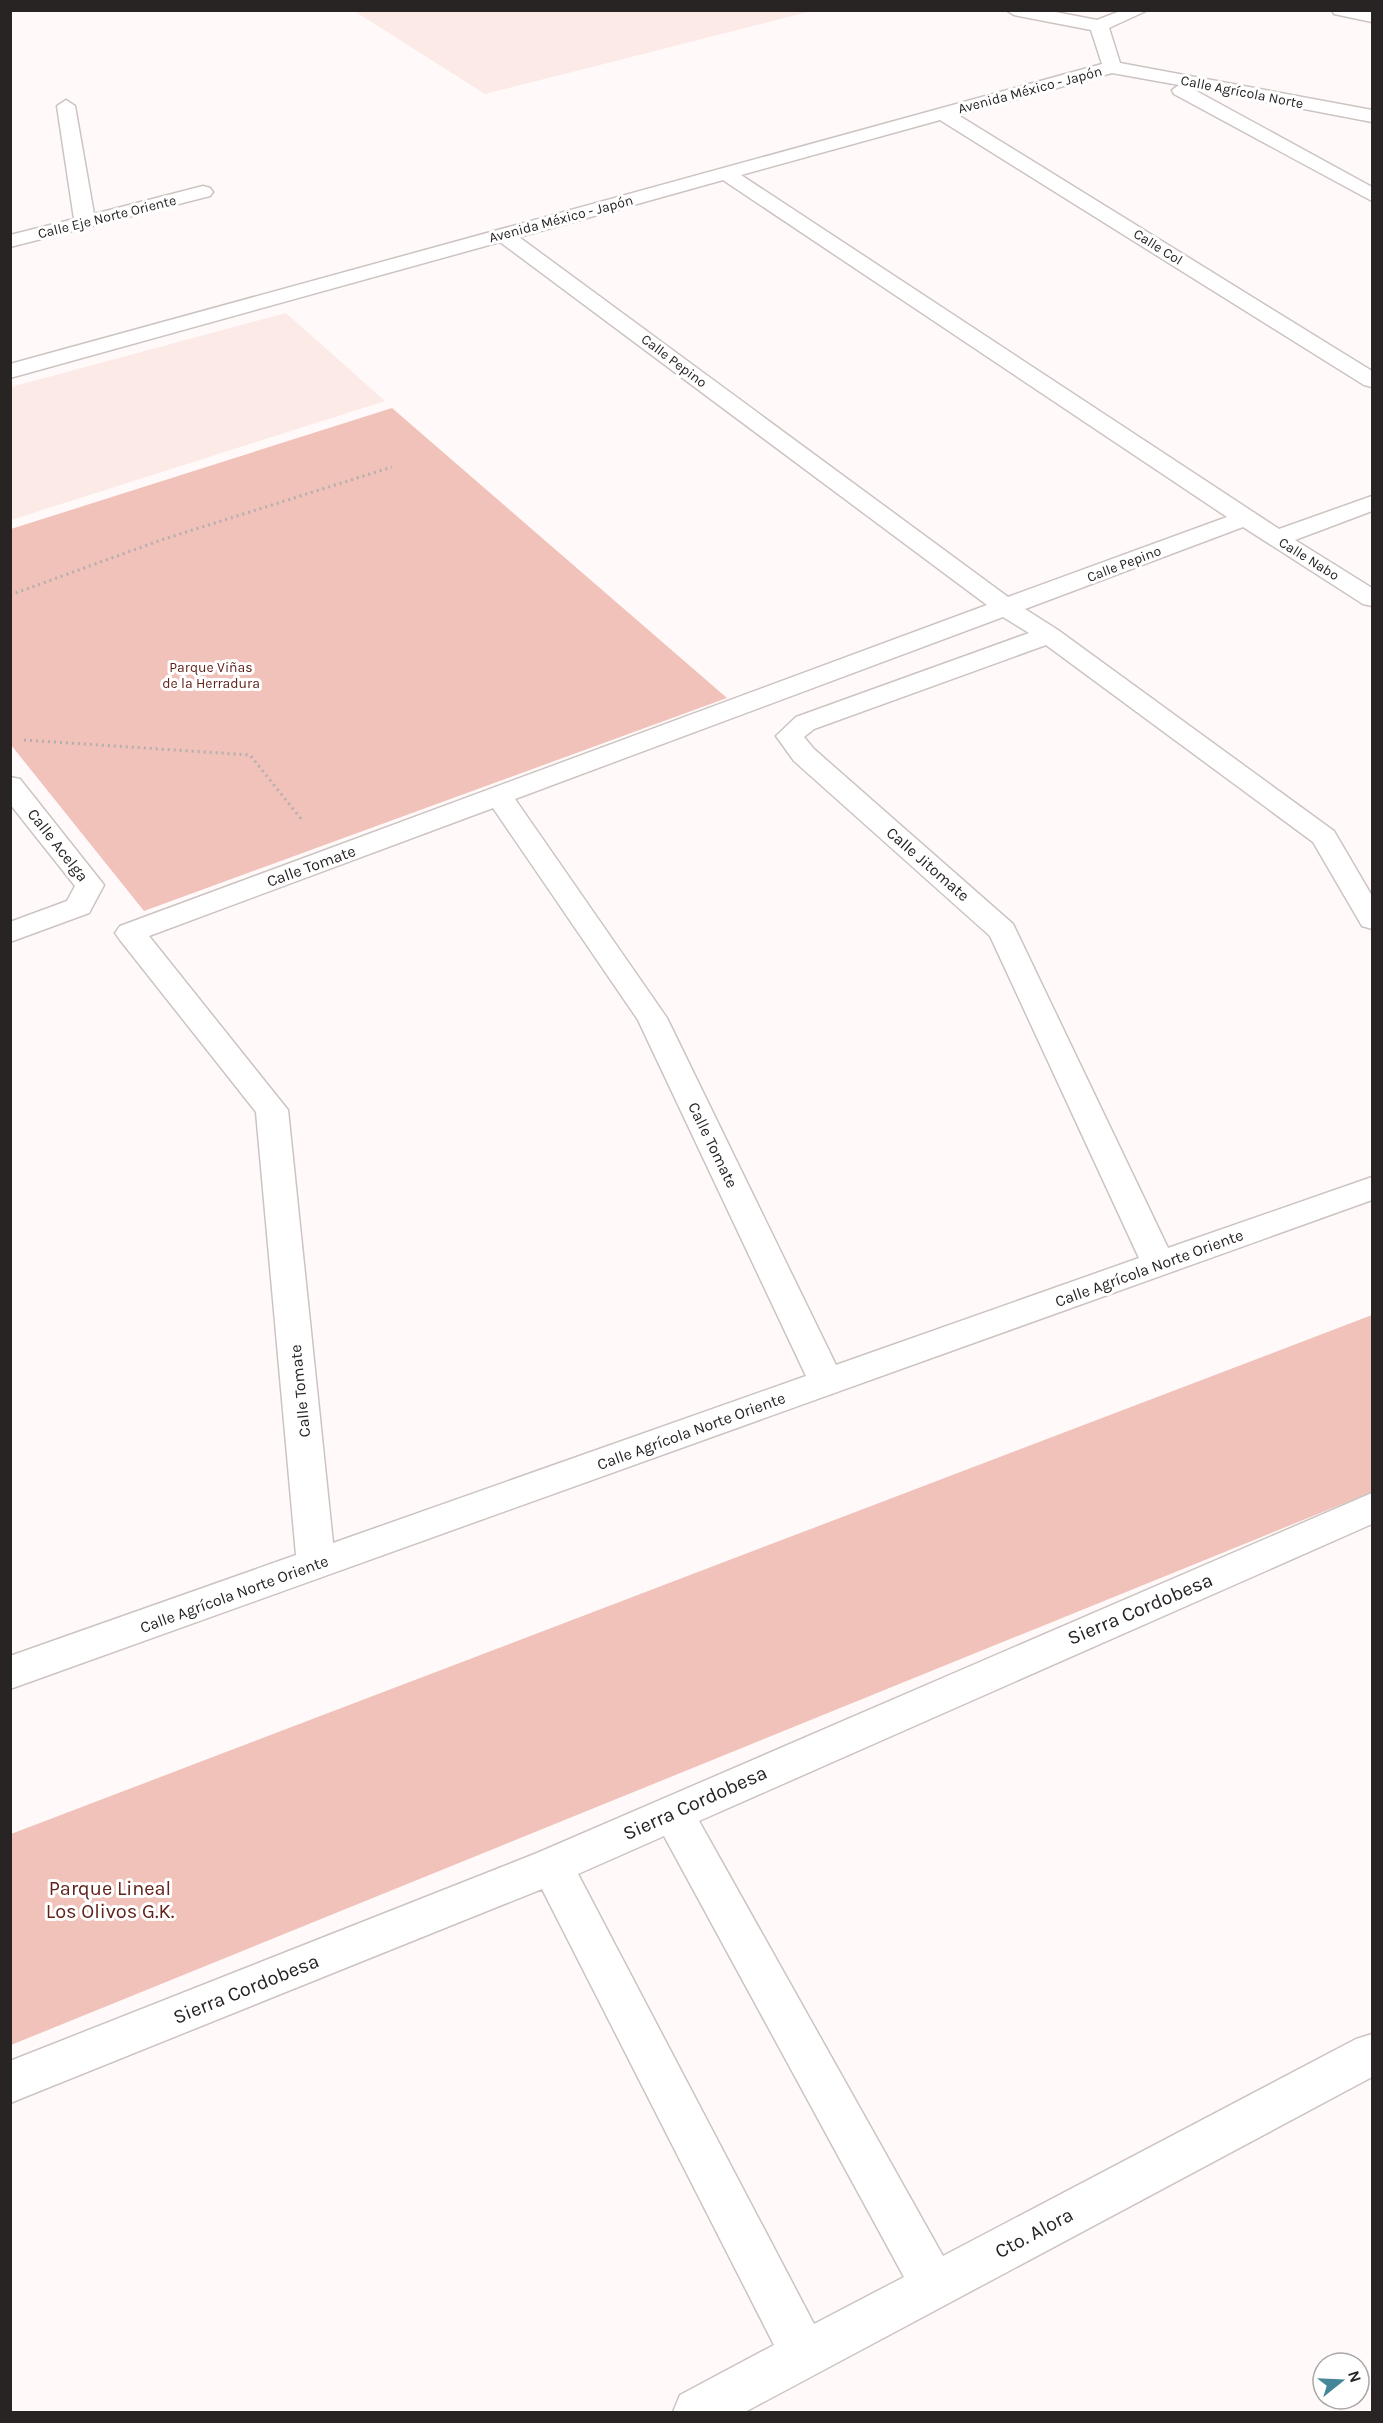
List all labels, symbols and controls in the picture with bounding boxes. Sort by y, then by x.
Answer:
street label: Avenida México - Japón [956,63,1104,117]
street label: Calle Agrícola Norte [1179,72,1305,112]
street label: Calle Eje Norte Oriente [36,192,178,242]
street label: Avenida México - Japón [487,192,635,246]
street label: Calle Col [1130,225,1186,269]
street label: Calle Pepino [638,331,710,391]
street label: Calle Nabo [1276,534,1342,584]
street label: Calle Pepino [1085,542,1163,586]
park label: Parque Viñas de la Herradura [162,659,260,692]
street label: Calle Acelga [24,805,92,885]
street label: Calle Jitomate [883,823,973,905]
street label: Calle Tomate [264,841,358,891]
street label: Calle Tomate [684,1099,742,1191]
street label: Calle Agrícola Norte Oriente [1052,1225,1246,1311]
street label: Calle Tomate [286,1344,314,1438]
street label: Calle Agrícola Norte Oriente [594,1388,788,1474]
street label: Calle Agrícola Norte Oriente [137,1551,331,1637]
street label: Sierra Cordobesa [1064,1568,1216,1650]
street label: Sierra Cordobesa [619,1761,771,1845]
park label: Parque Lineal Los Olivos G.K. [46,1877,174,1923]
street label: Sierra Cordobesa [170,1949,322,2029]
street label: Cto. Alora [991,2203,1077,2263]
north arrow [1311,2351,1371,2411]
text: N [1344,2368,1366,2385]

